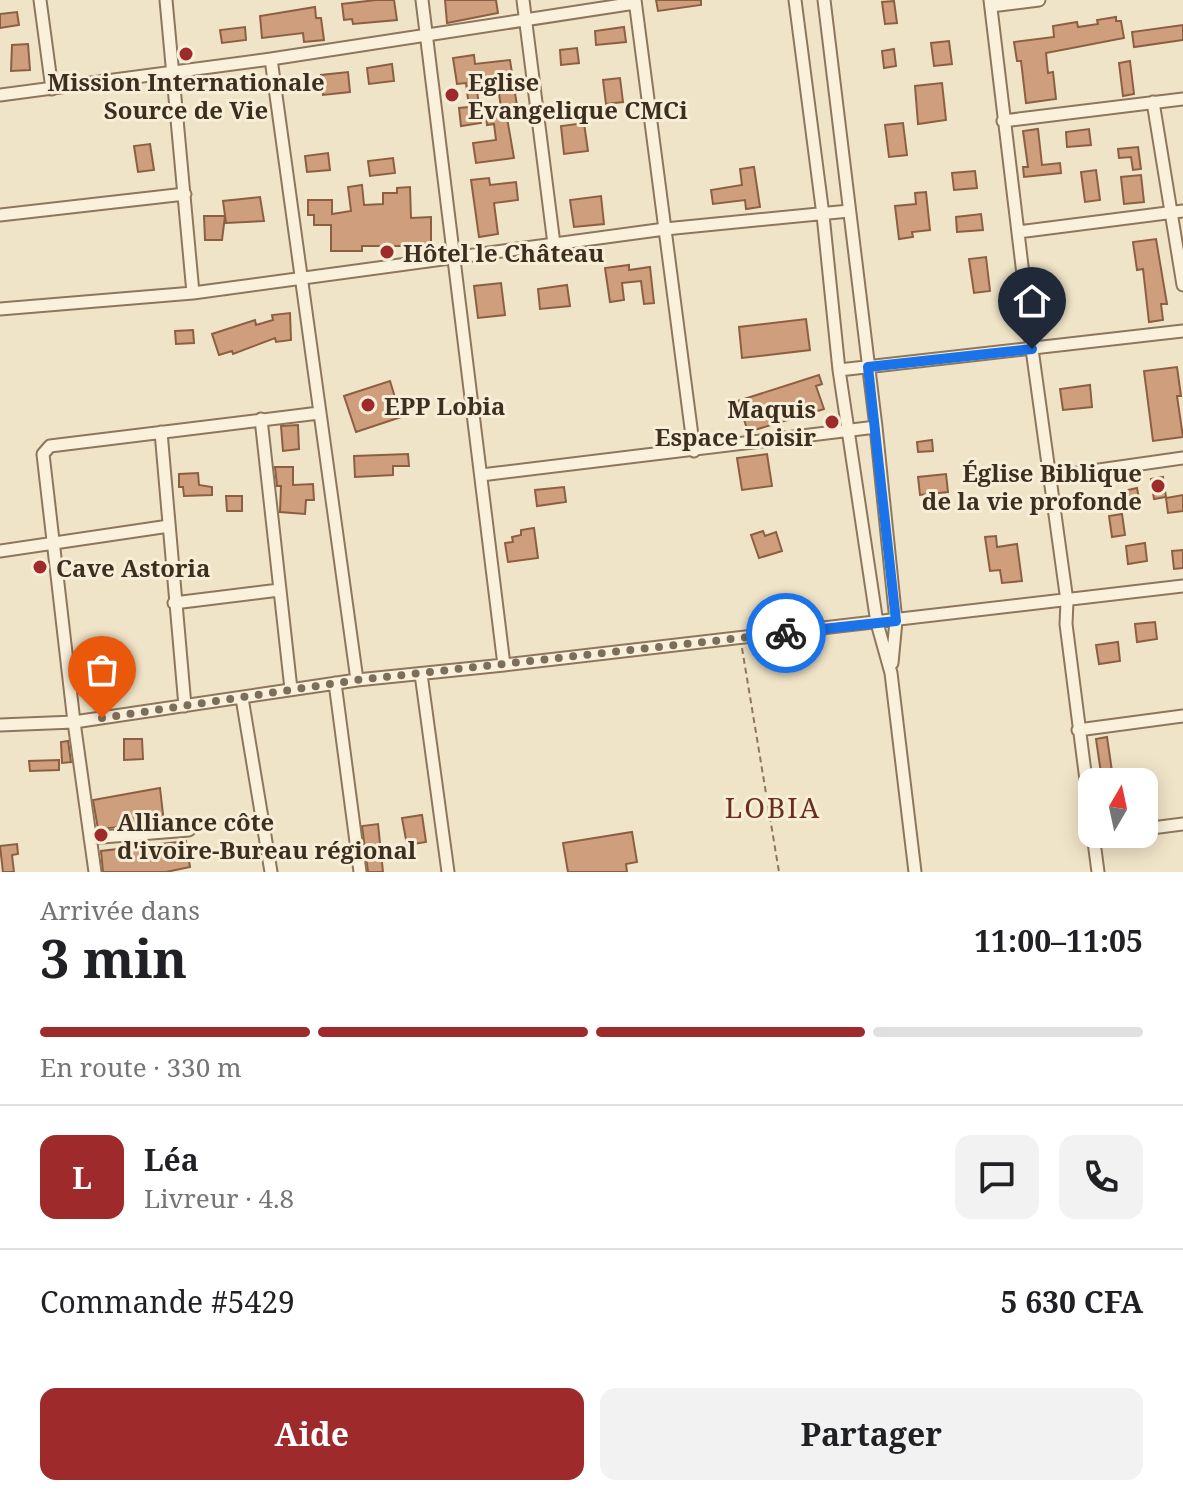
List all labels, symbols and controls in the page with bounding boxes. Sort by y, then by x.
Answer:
marker: Mission Internationale Source de Vie [177,45,195,63]
place label: Mission Internationale Source de Vie [47,65,325,126]
place label: Eglise Evangelique CMCi [468,65,688,126]
marker: Eglise Evangelique CMCi [443,86,461,104]
place label: Hôtel le Château [403,236,604,269]
marker: Hôtel le Château [378,243,396,261]
pin [998,267,1066,349]
icon: home [1010,279,1054,323]
place label: EPP Lobia [384,389,505,422]
place label: Maquis Espace Loisir [655,392,816,453]
marker: EPP Lobia [359,396,377,414]
marker: Maquis Espace Loisir [823,413,841,431]
place label: Église Biblique de la vie profonde [922,456,1142,517]
marker: Église Biblique de la vie profonde [1149,477,1167,495]
place label: Cave Astoria [56,551,210,584]
marker: Cave Astoria [31,558,49,576]
courier [746,593,826,673]
icon: bike [764,611,808,655]
pin [68,636,136,718]
icon: bag [80,648,124,692]
north arrow [1078,768,1158,848]
map controls [1078,768,1158,848]
district label: LOBIA [725,788,821,826]
place label: Alliance côte d'ivoire-Bureau régional [117,805,417,866]
marker: Alliance côte d'ivoire-Bureau régional [92,826,110,844]
text: Arrivée dans [40,892,200,928]
text: 11:00–11:05 [974,920,1143,961]
text: 3 min [40,922,187,993]
text: En route · 330 m [40,1049,242,1085]
button: chat [955,1135,1039,1219]
button: phone [1059,1135,1143,1219]
text: Léa [144,1139,199,1180]
text: L [72,1157,92,1198]
text: Livreur · 4.8 [144,1180,294,1216]
text: Commande #5429 [40,1281,295,1322]
text: 5 630 CFA [1000,1281,1143,1322]
button: Aide [40,1388,584,1480]
button: Partager [600,1388,1143,1480]

